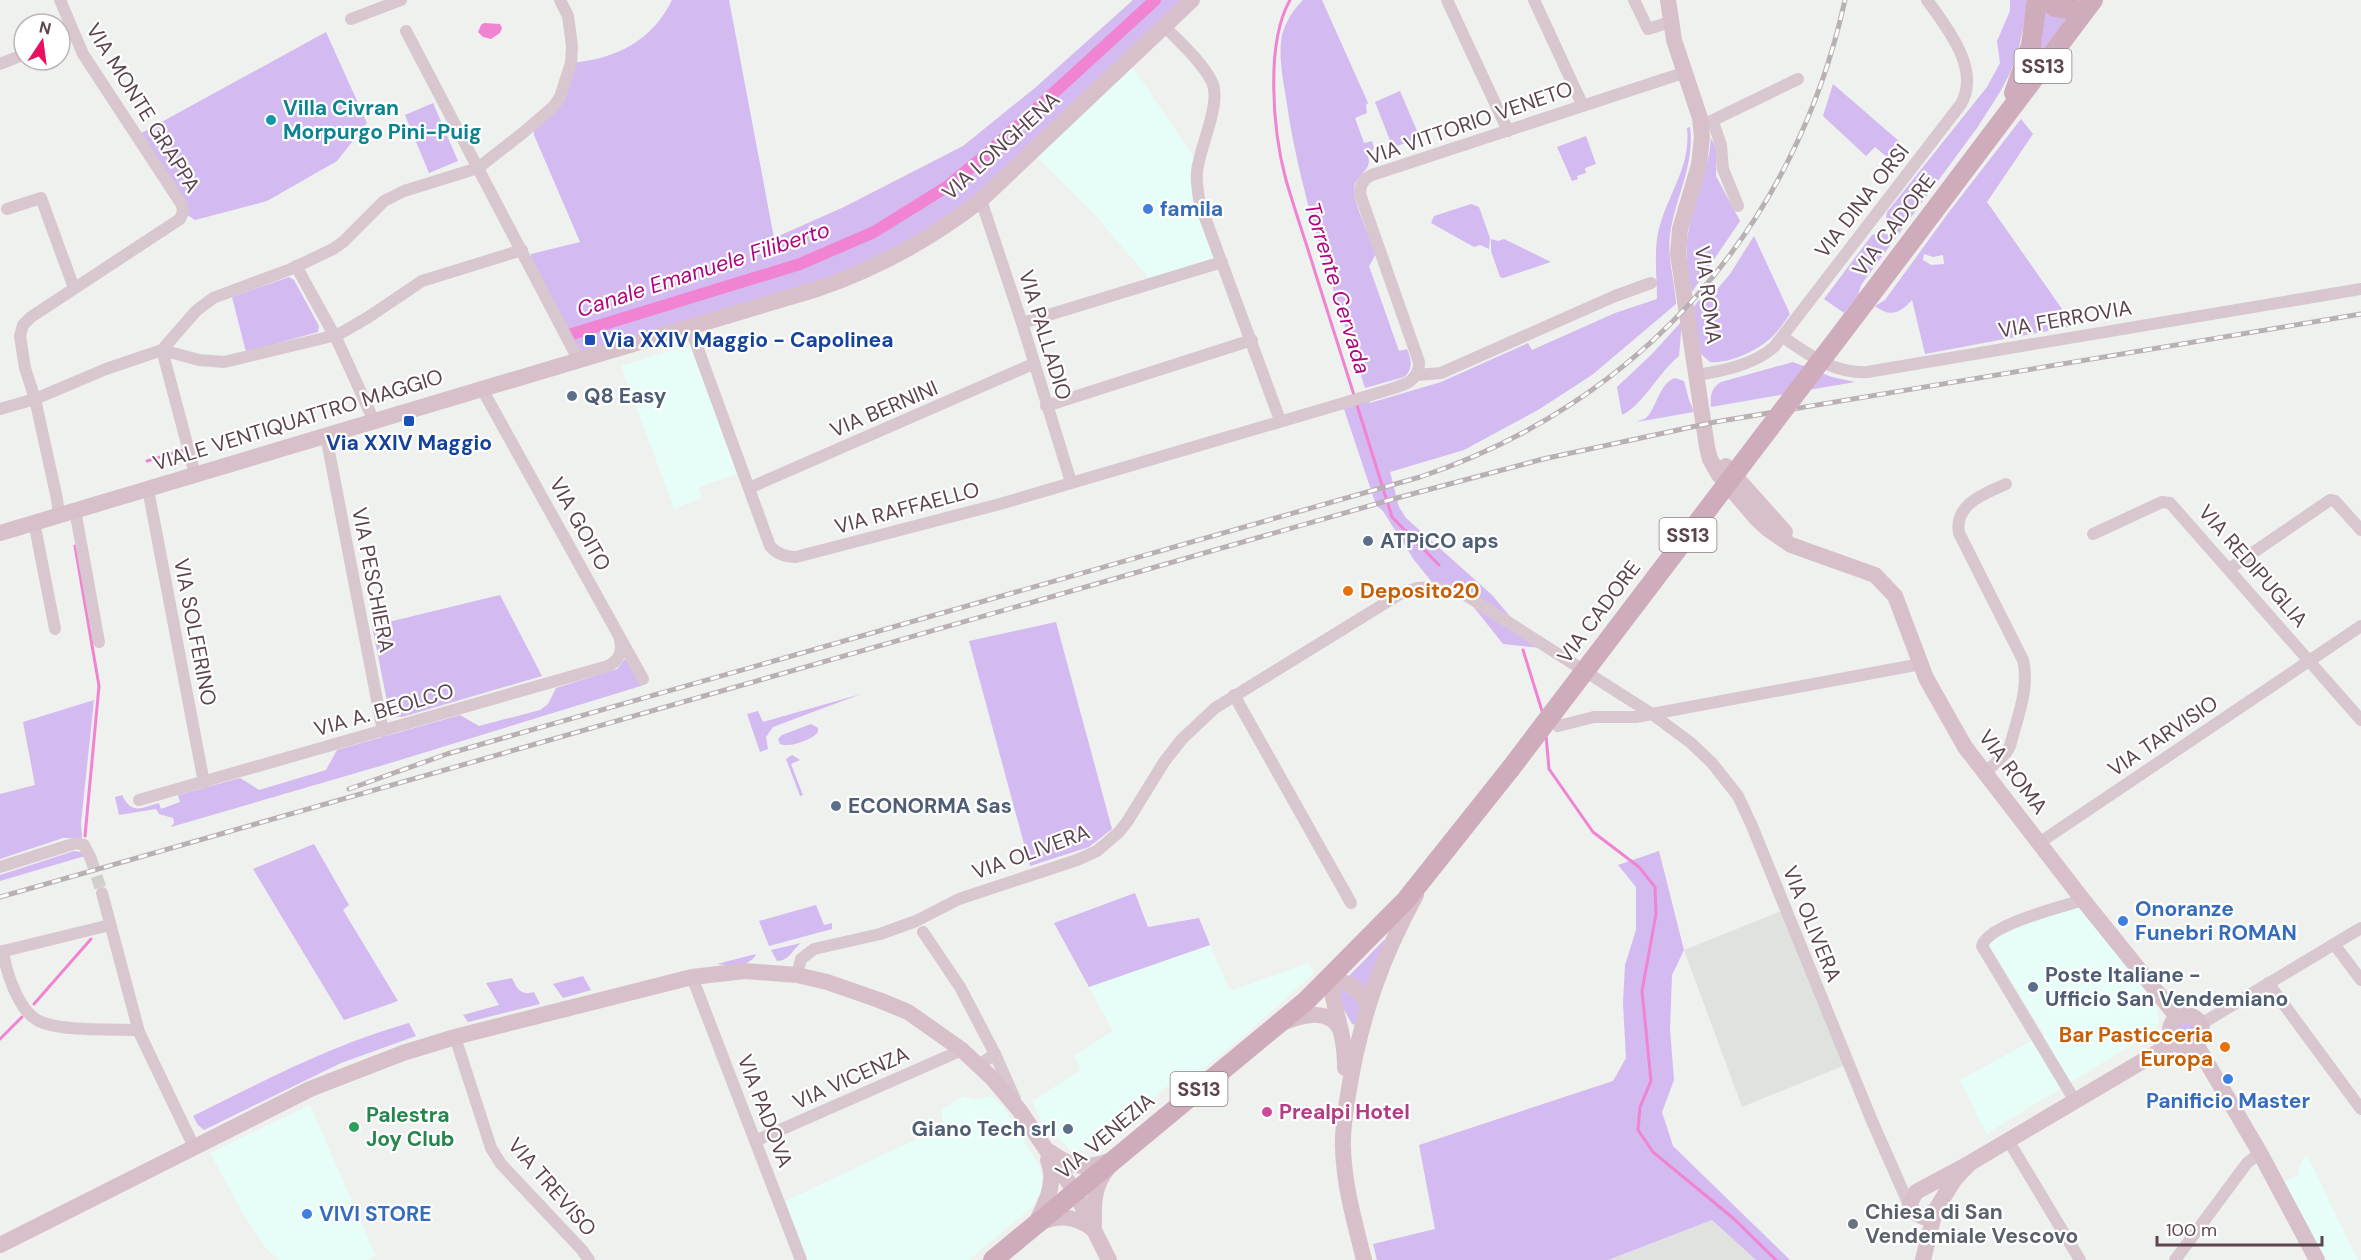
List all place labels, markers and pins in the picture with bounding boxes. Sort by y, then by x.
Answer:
place label: Villa Civran Morpurgo Pini-Puig [283,94,481,146]
marker: Villa Civran Morpurgo Pini-Puig [264,113,278,127]
place label: famila [1160,195,1223,223]
marker: famila [1141,202,1155,216]
place label: Via XXIV Maggio - Capolinea [602,326,894,354]
marker: Via XXIV Maggio - Capolinea [583,333,597,347]
place label: Q8 Easy [584,382,667,410]
marker: Q8 Easy [565,389,579,403]
marker: Via XXIV Maggio [402,414,416,428]
place label: Via XXIV Maggio [326,429,492,457]
place label: ATPiCO aps [1380,527,1499,555]
marker: ATPiCO aps [1361,534,1375,548]
place label: Deposito20 [1360,577,1479,605]
marker: Deposito20 [1341,584,1355,598]
place label: ECONORMA Sas [848,792,1012,820]
marker: ECONORMA Sas [829,799,843,813]
place label: Onoranze Funebri ROMAN [2135,895,2297,947]
marker: Onoranze Funebri ROMAN [2116,914,2130,928]
place label: Poste Italiane - Ufficio San Vendemiano [2045,961,2288,1013]
marker: Poste Italiane - Ufficio San Vendemiano [2026,980,2040,994]
place label: Bar Pasticceria Europa [2059,1021,2213,1073]
marker: Bar Pasticceria Europa [2218,1040,2232,1054]
marker: Panificio Master [2221,1072,2235,1086]
place label: Panificio Master [2146,1087,2310,1115]
place label: Prealpi Hotel [1279,1098,1410,1126]
place label: Palestra Joy Club [366,1101,455,1153]
marker: Prealpi Hotel [1260,1105,1274,1119]
place label: Giano Tech srl [912,1115,1056,1143]
marker: Palestra Joy Club [347,1120,361,1134]
marker: Giano Tech srl [1061,1122,1075,1136]
place label: Chiesa di San Vendemiale Vescovo [1865,1198,2078,1250]
place label: VIVI STORE [319,1200,432,1228]
marker: VIVI STORE [300,1207,314,1221]
marker: Chiesa di San Vendemiale Vescovo [1846,1217,1860,1231]

